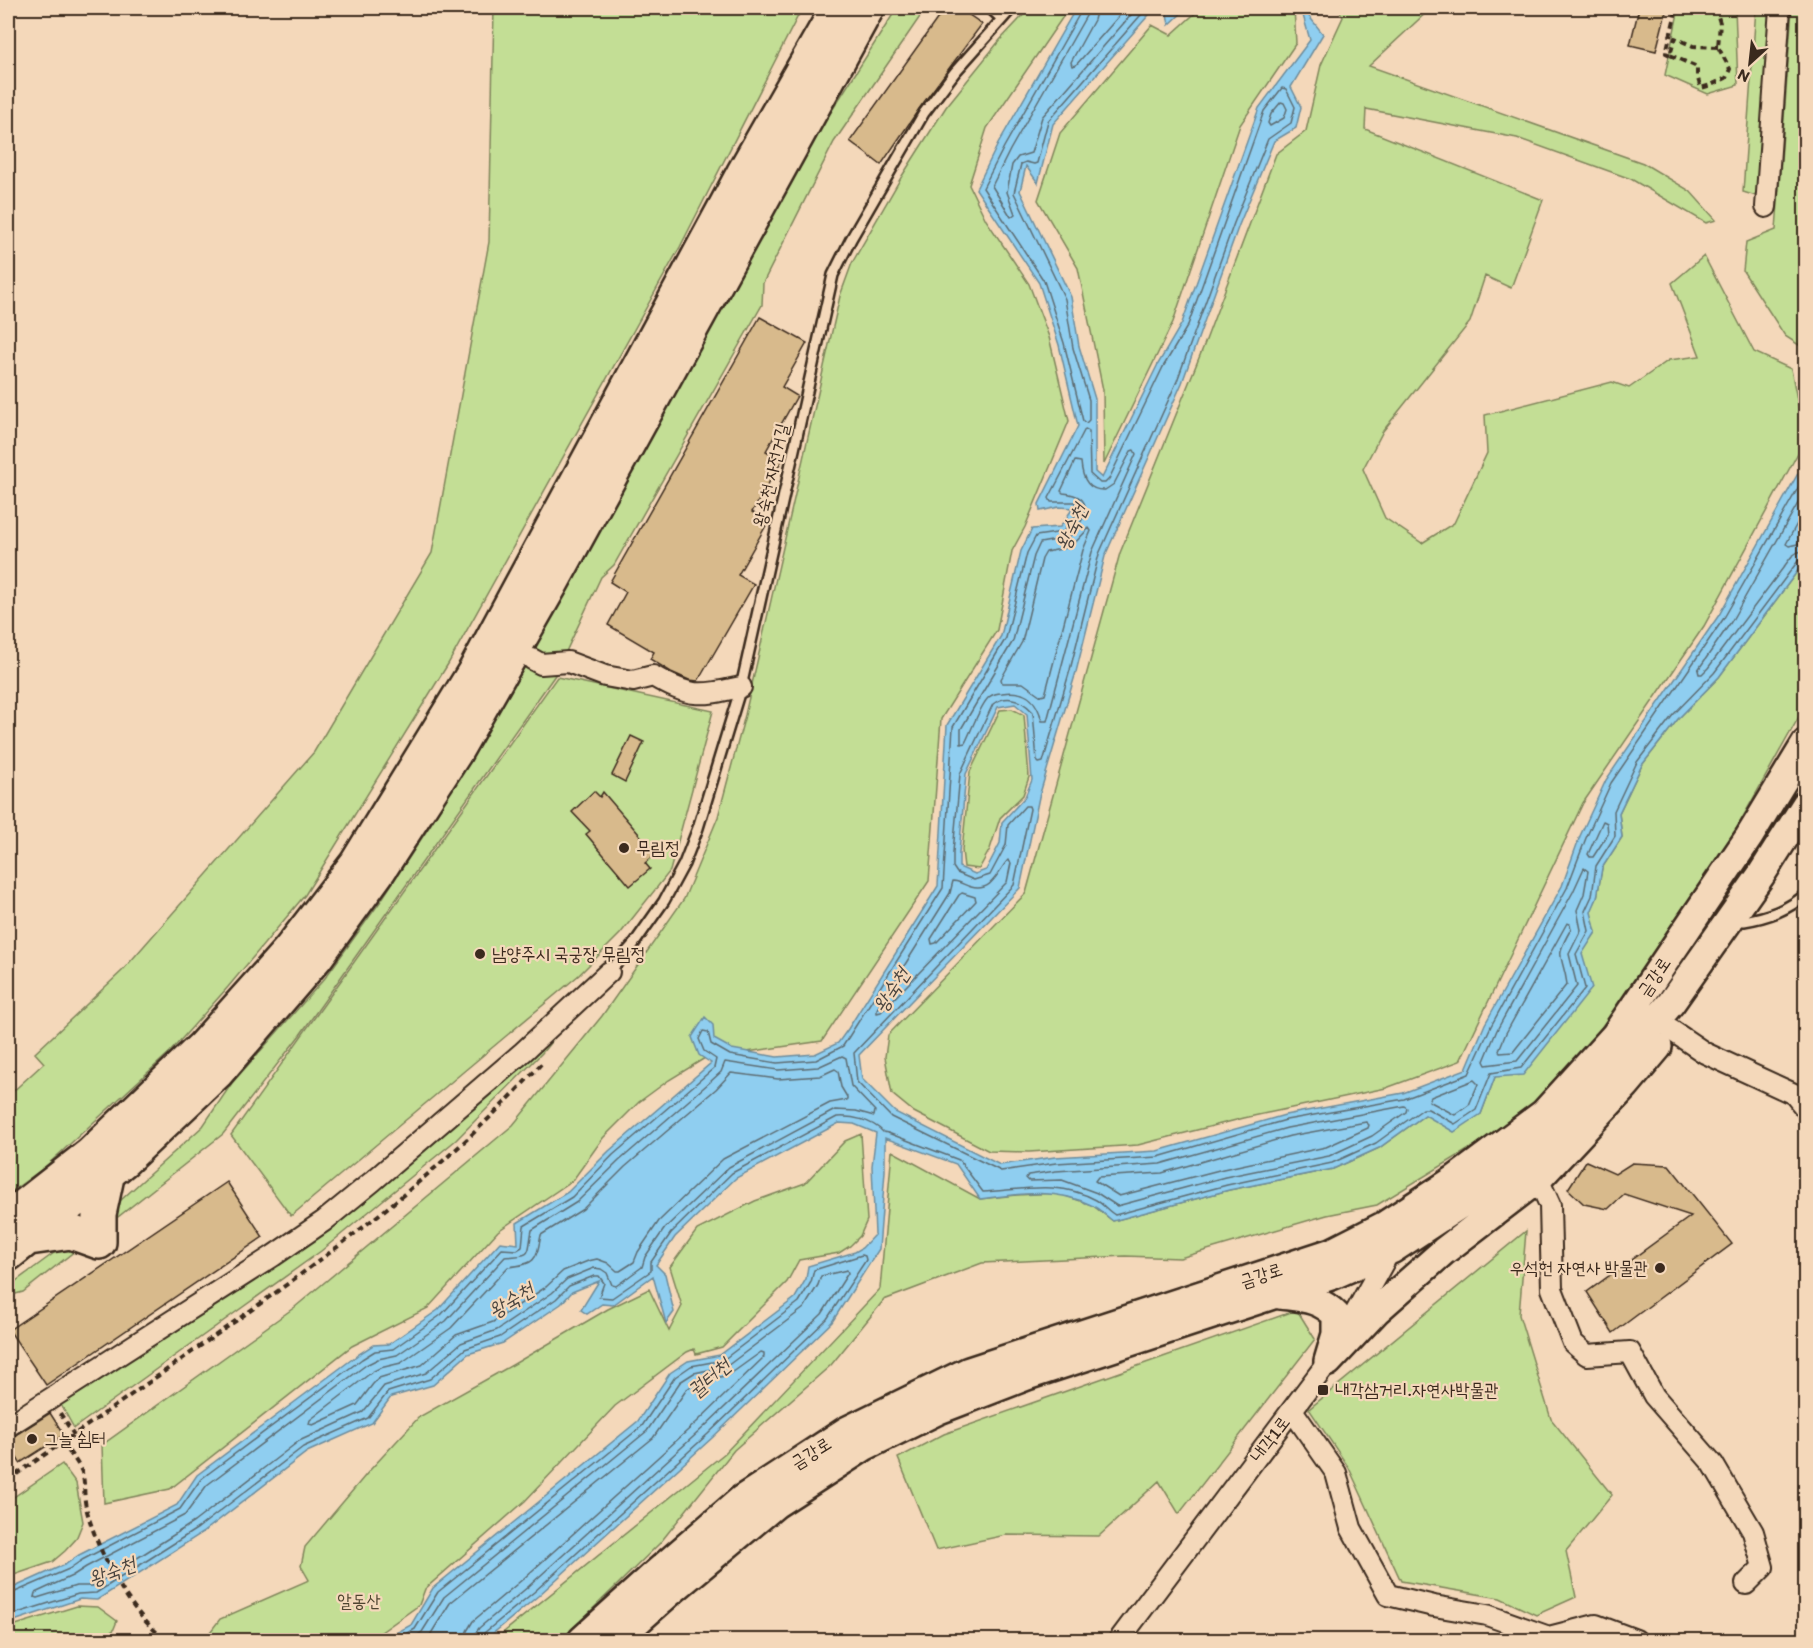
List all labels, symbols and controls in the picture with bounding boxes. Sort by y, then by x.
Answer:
north arrow [1720,33,1780,93]
text: N [1734,65,1753,87]
street label: 왕숙천 자전거길 [748,421,794,529]
water label: 왕숙천 [1050,498,1093,554]
place label: 무림정 [636,837,679,859]
marker: 무림정 [617,841,631,855]
place label: 남양주시 국궁장 무림정 [492,943,645,965]
marker: 남양주시 국궁장 무림정 [473,947,487,961]
street label: 금강로 [1633,953,1675,1001]
water label: 왕숙천 [868,962,915,1017]
place label: 우석헌 자연사 박물관 [1510,1257,1648,1279]
street label: 금강로 [1237,1258,1285,1292]
marker: 우석헌 자연사 박물관 [1653,1261,1667,1275]
water label: 왕숙천 [484,1276,540,1323]
water label: 궐터천 [683,1352,737,1403]
place label: 내각삼거리.자연사박물관 [1335,1379,1499,1401]
marker: 내각삼거리.자연사박물관 [1316,1383,1330,1397]
street label: 내각1로 [1246,1412,1294,1466]
place label: 그늘 쉼터 [44,1428,106,1450]
marker: 그늘 쉼터 [25,1432,39,1446]
street label: 금강로 [787,1432,835,1474]
water label: 왕숙천 [85,1550,141,1591]
park label: 알동산 [337,1590,381,1612]

